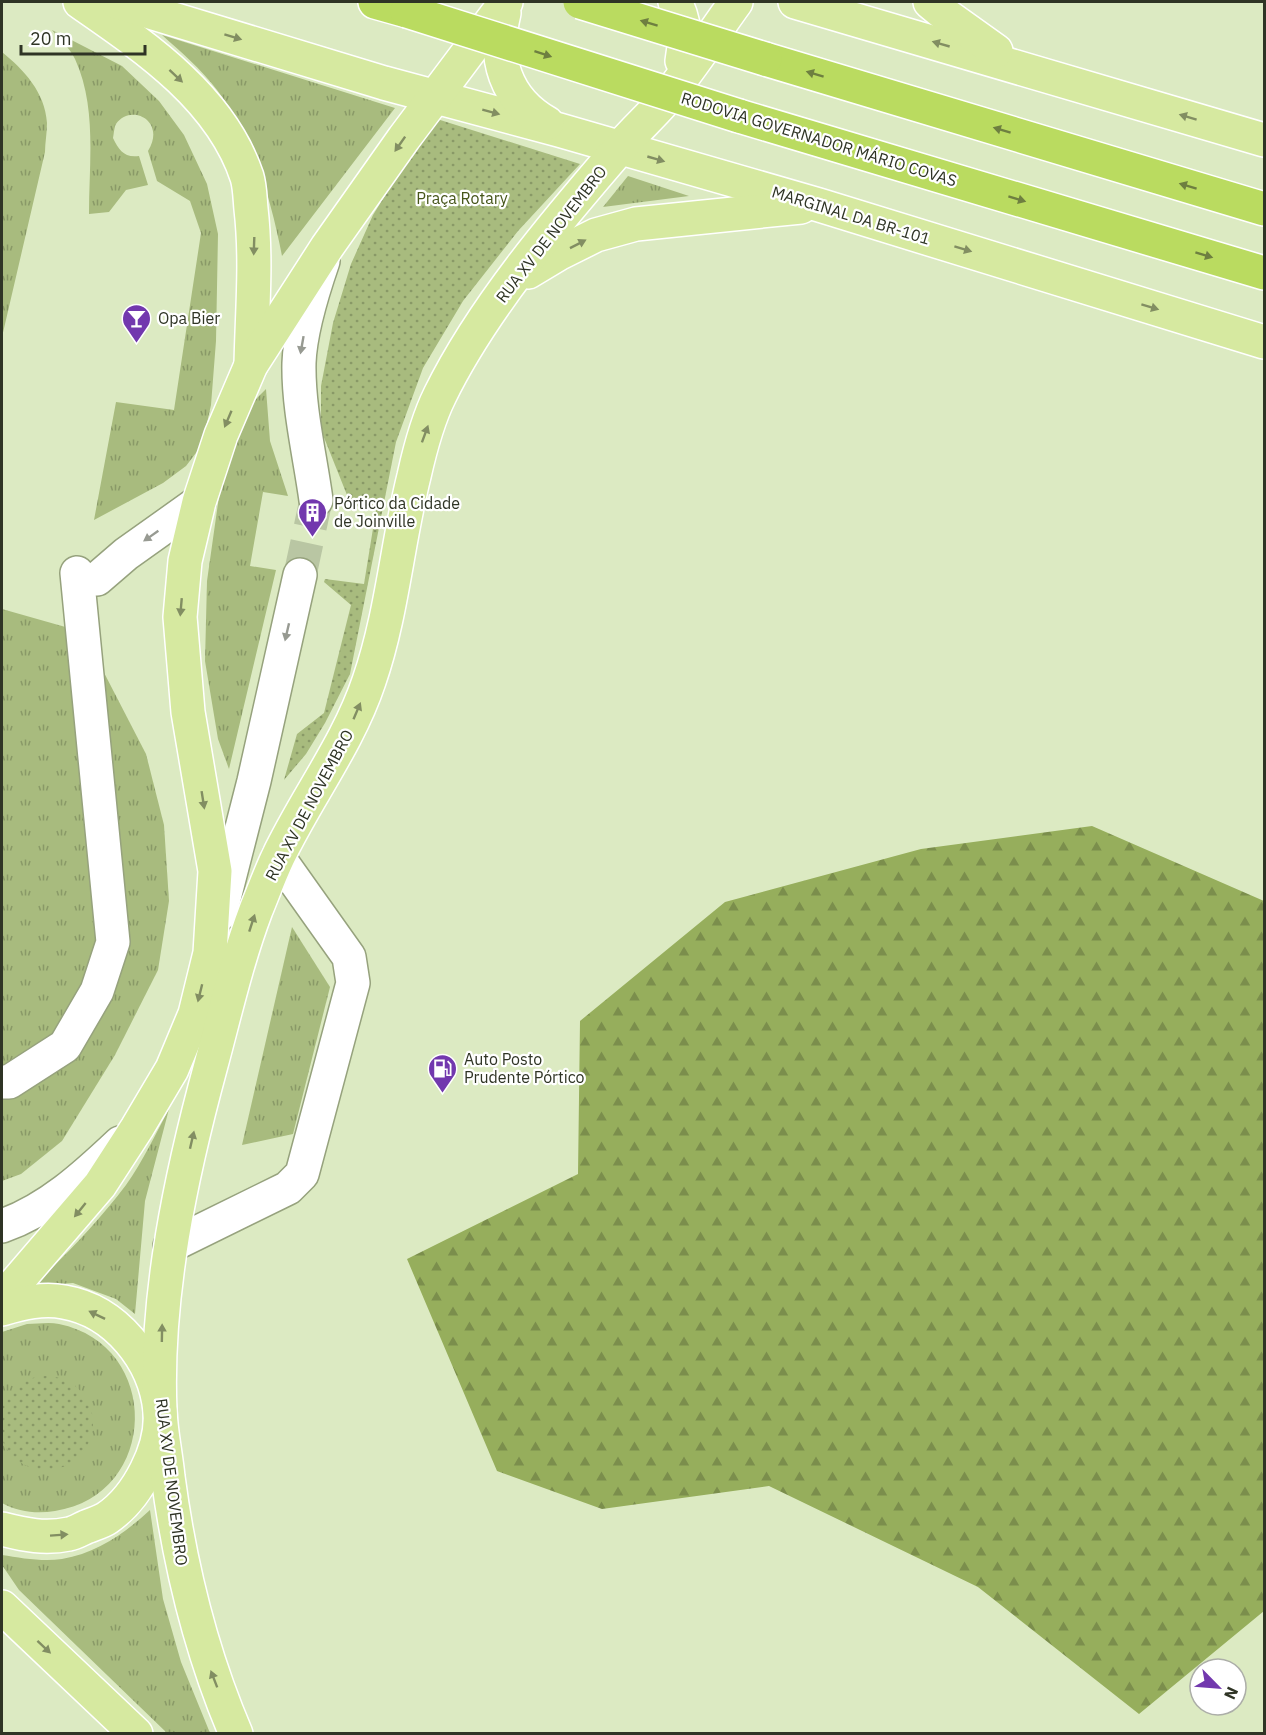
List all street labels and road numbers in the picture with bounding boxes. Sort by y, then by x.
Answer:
street label: RODOVIA GOVERNADOR MÁRIO COVAS [679,87,960,191]
street label: RUA XV DE NOVEMBRO [491,162,611,306]
street label: MARGINAL DA BR-101 [769,181,933,249]
street label: RUA XV DE NOVEMBRO [261,726,357,884]
street label: RUA XV DE NOVEMBRO [152,1397,192,1567]

